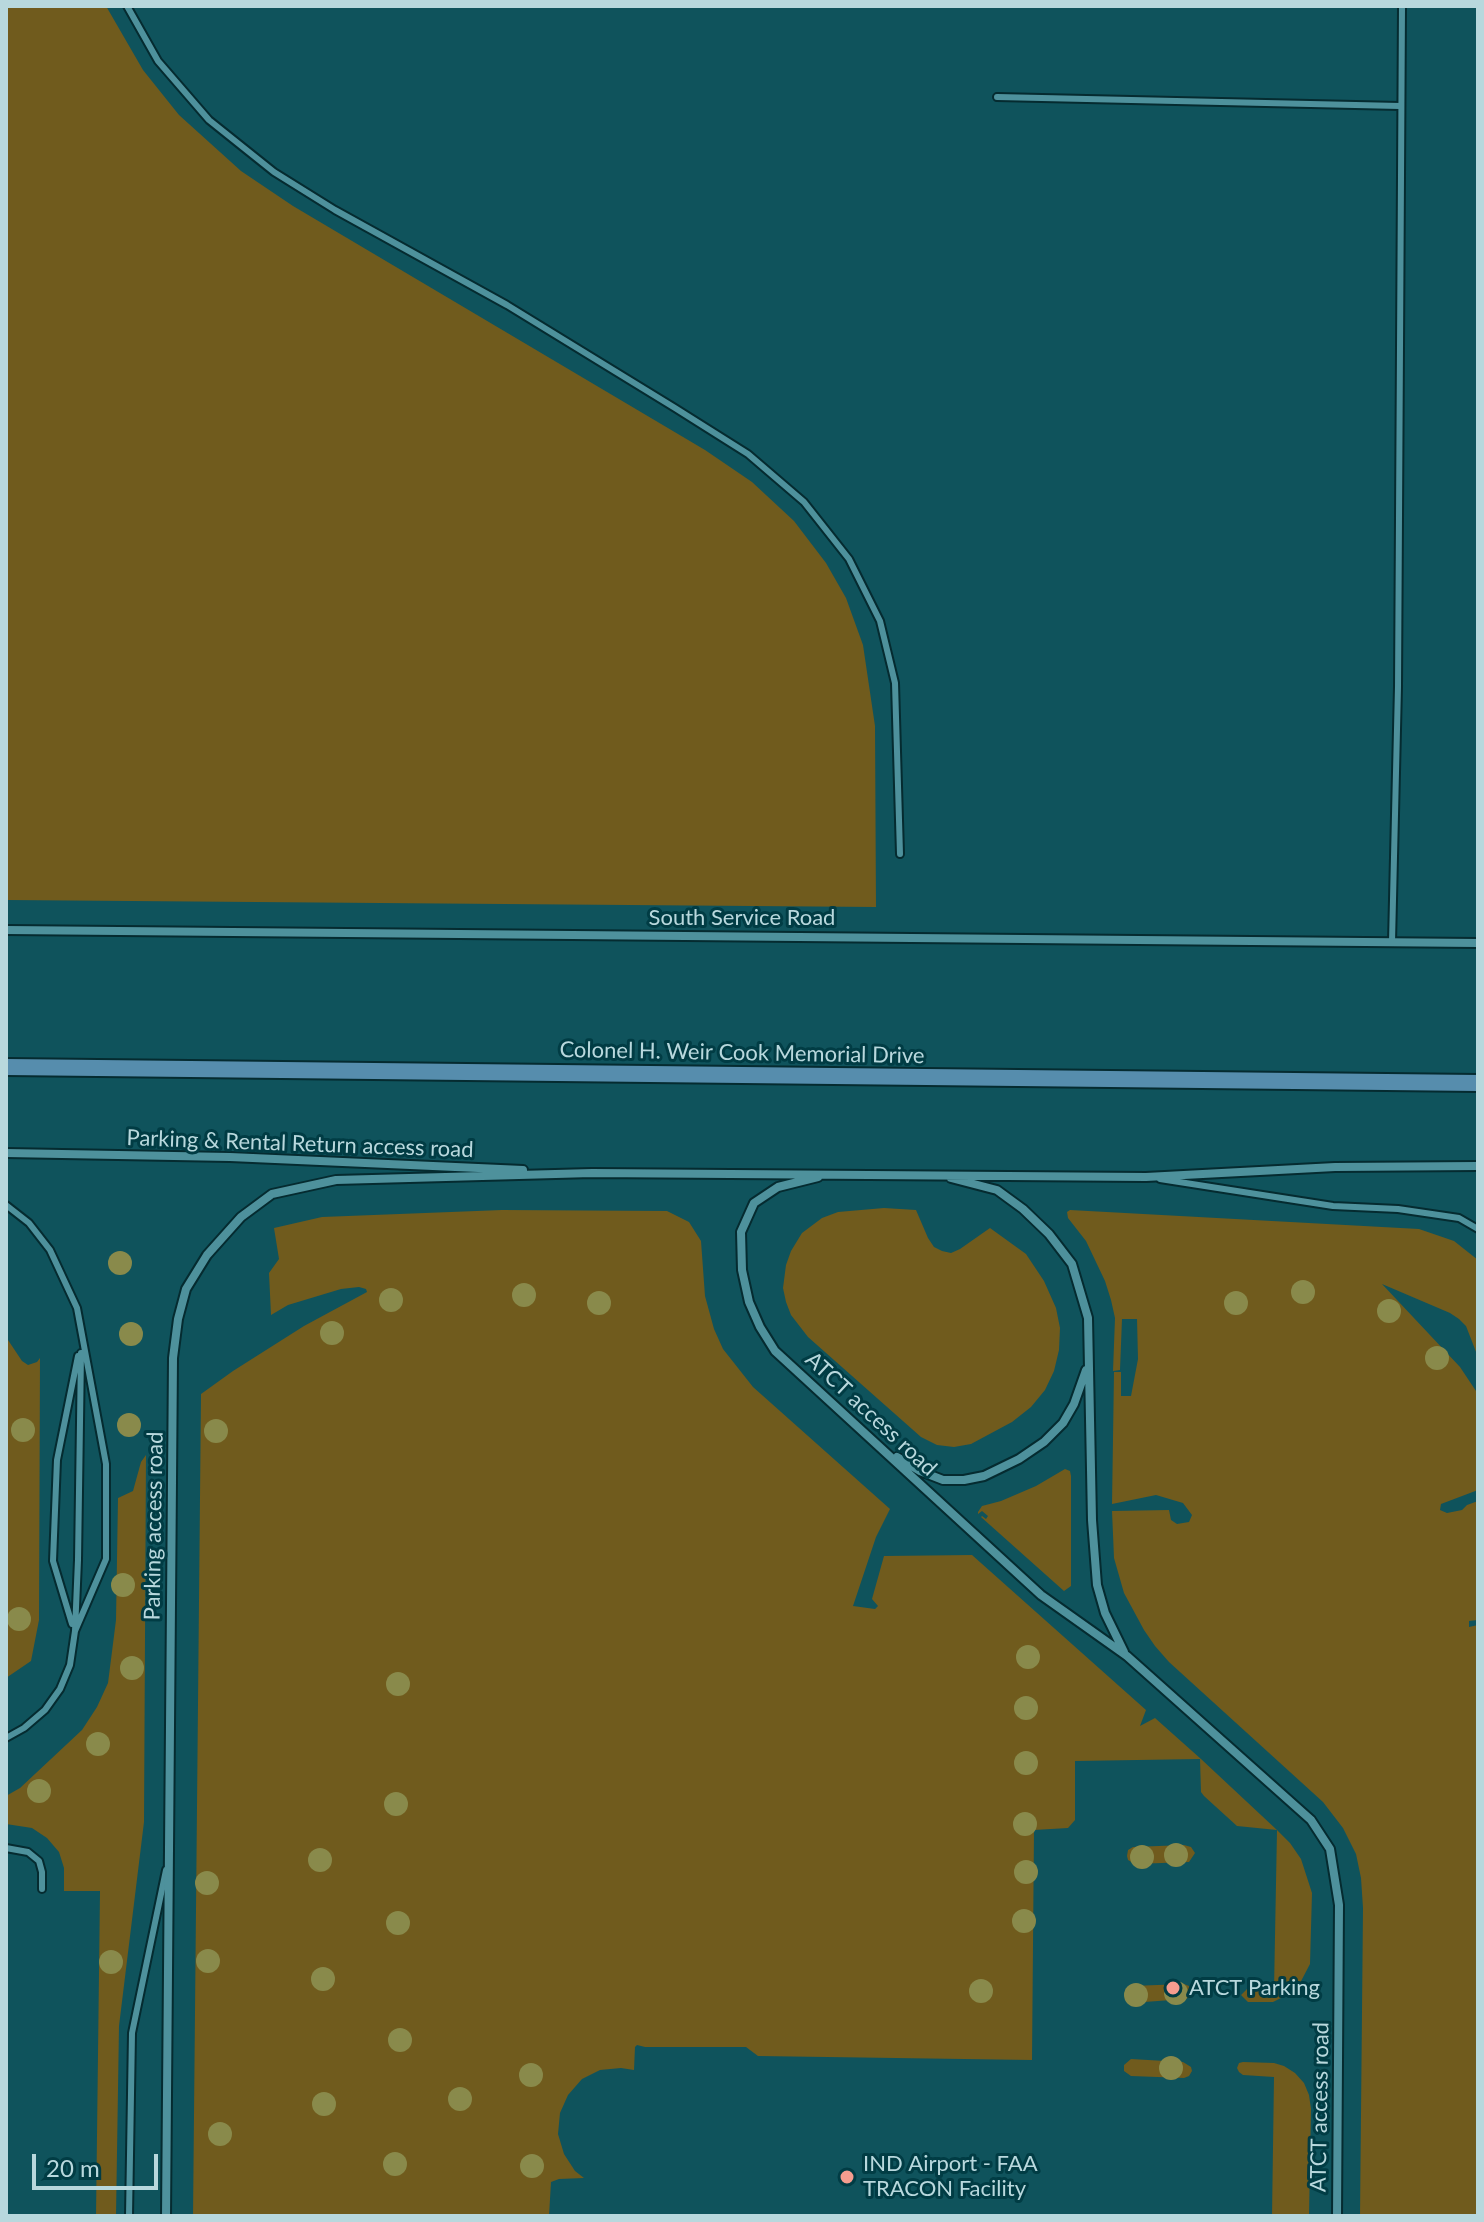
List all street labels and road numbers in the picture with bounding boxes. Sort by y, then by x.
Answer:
street label: South Service Road [649,905,835,931]
street label: Colonel H. Weir Cook Memorial Drive [559,1037,925,1069]
street label: Parking & Rental Return access road [126,1125,474,1163]
street label: ATCT access road [800,1346,942,1482]
street label: Parking access road [139,1431,169,1621]
street label: ATCT access road [1305,2022,1335,2192]

